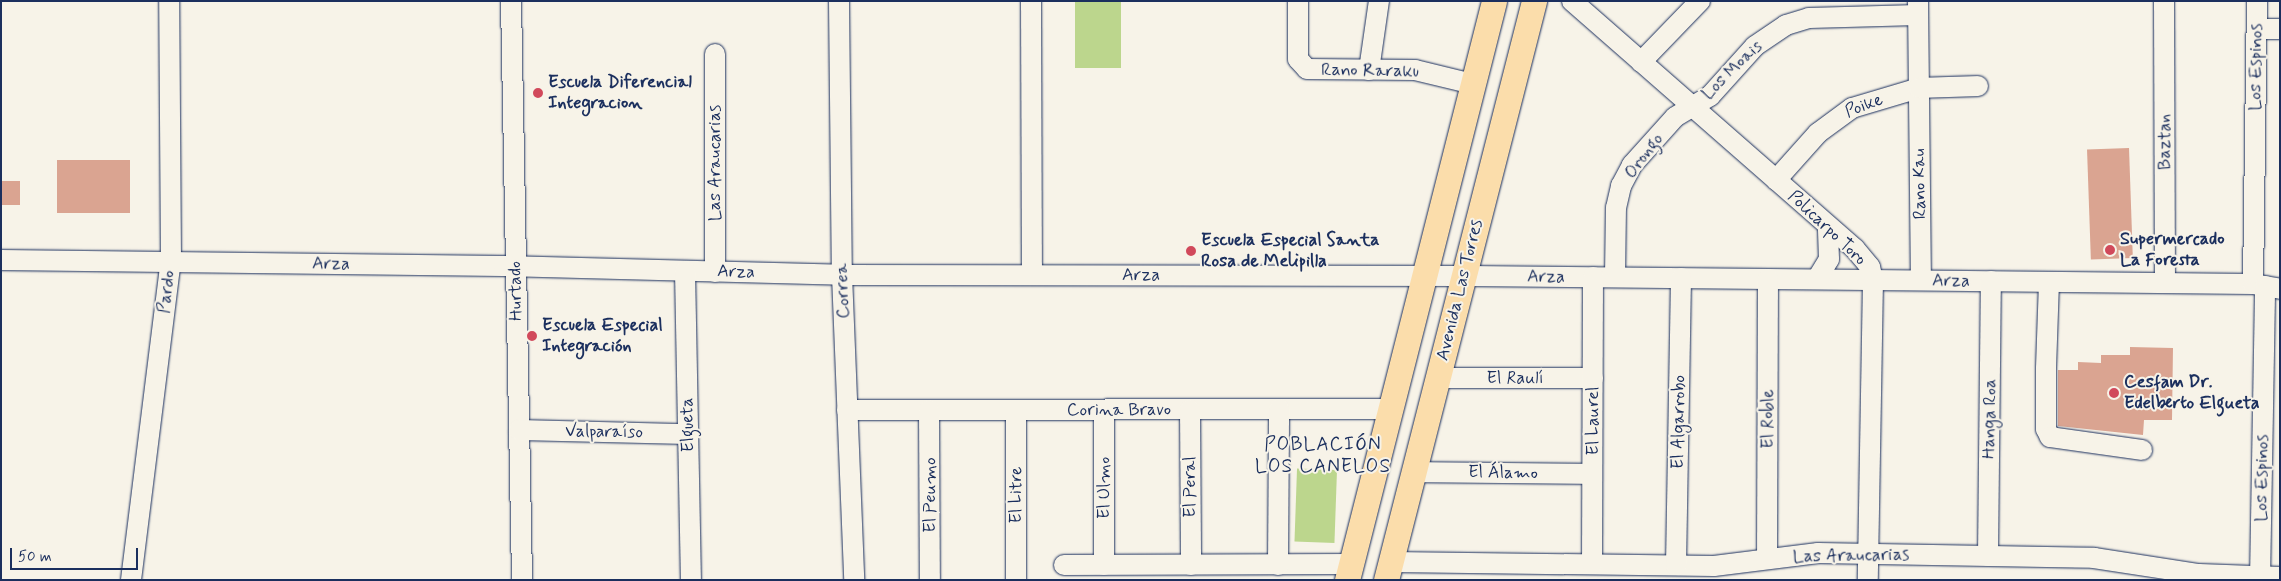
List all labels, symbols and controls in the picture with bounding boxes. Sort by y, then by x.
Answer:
street label: Los Espinos [2244,22,2268,112]
street label: Los Moais [1697,36,1767,104]
street label: Rano Raraku [1322,59,1418,83]
place label: Escuela Diferencial Integracion [548,72,689,115]
marker: Escuela Diferencial Integracion [532,87,544,99]
street label: Poike [1842,89,1886,123]
street label: Las Araucarias [704,103,726,223]
street label: Baztan [2154,114,2176,170]
street label: Orongo [1620,129,1668,183]
street label: Rano Kau [1909,149,1931,219]
street label: Policarpo Toro [1783,186,1871,270]
street label: Avenida Las Torres [1432,216,1488,364]
place label: Supermercado La Foresta [2120,229,2225,272]
place label: Escuela Especial Santa Rosa de Melipilla [1201,230,1371,272]
marker: Supermercado La Foresta [2104,244,2116,256]
marker: Escuela Especial Santa Rosa de Melipilla [1185,245,1197,257]
street label: Arza [312,253,350,275]
street label: Hurtado [505,261,527,321]
street label: Arza [717,261,755,283]
street label: Correa [831,263,855,319]
street label: Arza [1122,264,1160,286]
street label: Arza [1527,266,1565,288]
street label: Pardo [154,269,180,315]
street label: Arza [1932,270,1970,292]
place label: Escuela Especial Integración [542,315,661,358]
marker: Escuela Especial Integración [526,330,538,342]
street label: El Raulí [1487,367,1543,389]
place label: Cesfam Dr. Edelberto Elgueta [2124,372,2254,414]
street label: El Algarrobo [1667,376,1691,468]
street label: Hanga Roa [1978,379,2002,459]
marker: Cesfam Dr. Edelberto Elgueta [2108,387,2120,399]
street label: El Laurel [1582,388,1604,454]
street label: El Roble [1757,389,1779,449]
street label: Elgueta [677,397,699,453]
street label: Corina Bravo [1067,399,1171,421]
street label: Valparaíso [565,421,643,443]
street label: Los Espinos [2250,433,2274,523]
district label: POBLACIÓN LOS CANELOS [1254,434,1392,478]
street label: El Ulmo [1093,458,1115,518]
street label: El Peral [1179,458,1201,516]
street label: El Peumo [919,461,941,529]
street label: El Álamo [1468,462,1538,484]
street label: El Litre [1005,466,1027,524]
scale bar [12,538,140,570]
street label: Las Araucarias [1791,544,1911,568]
text: 50 m [18,547,52,567]

